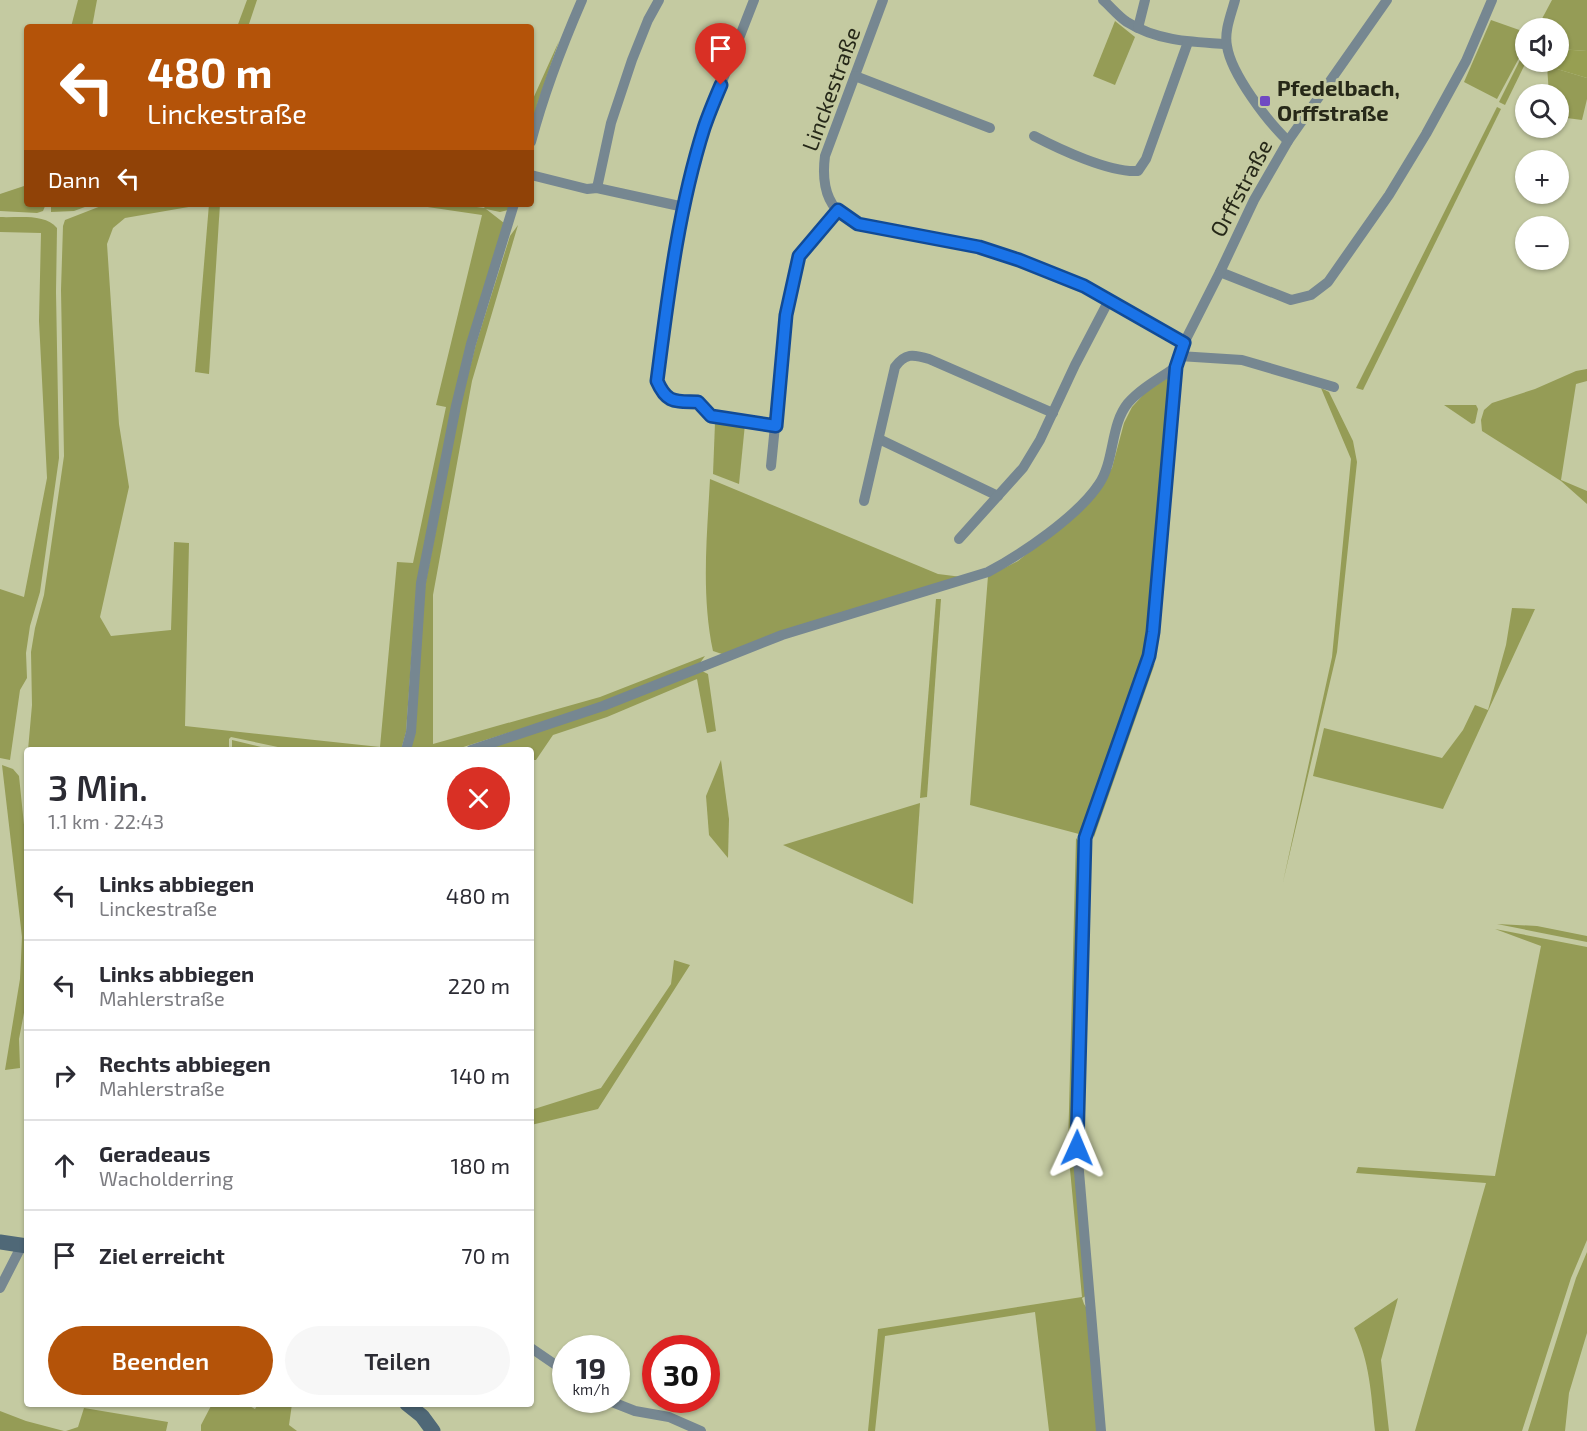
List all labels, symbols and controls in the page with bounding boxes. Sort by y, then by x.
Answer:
map controls [1515,18,1569,270]
button: sound [1515,18,1569,72]
pin [695,23,746,85]
street label: Linckestraße [796,23,865,154]
icon: arrive [704,32,737,65]
text: 480 m [147,46,273,96]
icon: left [48,48,126,126]
place label: Pfedelbach, Orffstraße [1277,74,1400,125]
button: search [1515,84,1569,138]
marker: Pfedelbach, Orffstraße [1258,94,1272,108]
text: Linckestraße [147,97,307,129]
street label: Orffstraße [1204,135,1277,241]
button: + [1515,150,1569,204]
icon: left [112,162,145,195]
text: Dann [48,166,100,192]
button: − [1515,216,1569,270]
text: 3 Min. [48,765,148,808]
button: close [447,767,510,830]
text: 1.1 km · 22:43 [48,809,164,833]
text: Links abbiegen [99,870,254,896]
icon: left [48,879,81,912]
text: 480 m [446,882,510,908]
text: Linckestraße [99,896,217,920]
text: Links abbiegen [99,960,254,986]
icon: left [48,969,81,1002]
text: 220 m [448,972,510,998]
text: Mahlerstraße [99,986,225,1010]
text: Rechts abbiegen [99,1050,271,1076]
icon: right [48,1059,81,1092]
text: 140 m [450,1062,510,1088]
text: Mahlerstraße [99,1076,225,1100]
position arrow [1045,1116,1109,1180]
text: Geradeaus [99,1140,210,1166]
icon: ahead [48,1149,81,1182]
text: 180 m [450,1152,510,1178]
text: Wacholderring [99,1166,233,1190]
icon: arrive [48,1239,81,1272]
text: Ziel erreicht [99,1242,225,1268]
text: 70 m [461,1242,510,1268]
button: Beenden [48,1326,273,1395]
button: Teilen [285,1326,510,1395]
speed limit sign: 30 [642,1335,720,1413]
text: 19 [576,1349,606,1385]
text: km/h [572,1380,610,1398]

